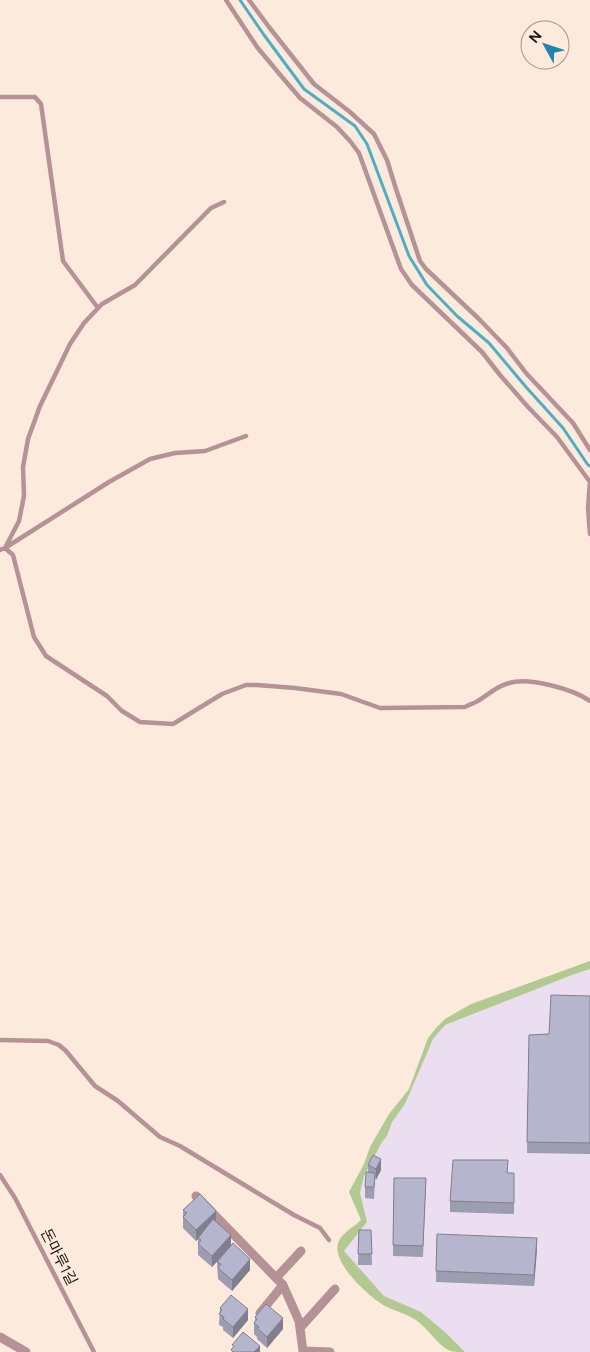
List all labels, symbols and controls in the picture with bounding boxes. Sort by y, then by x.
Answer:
north arrow [520,20,570,70]
text: N [525,27,545,47]
street label: 돈마루1길 [37,1226,81,1288]

